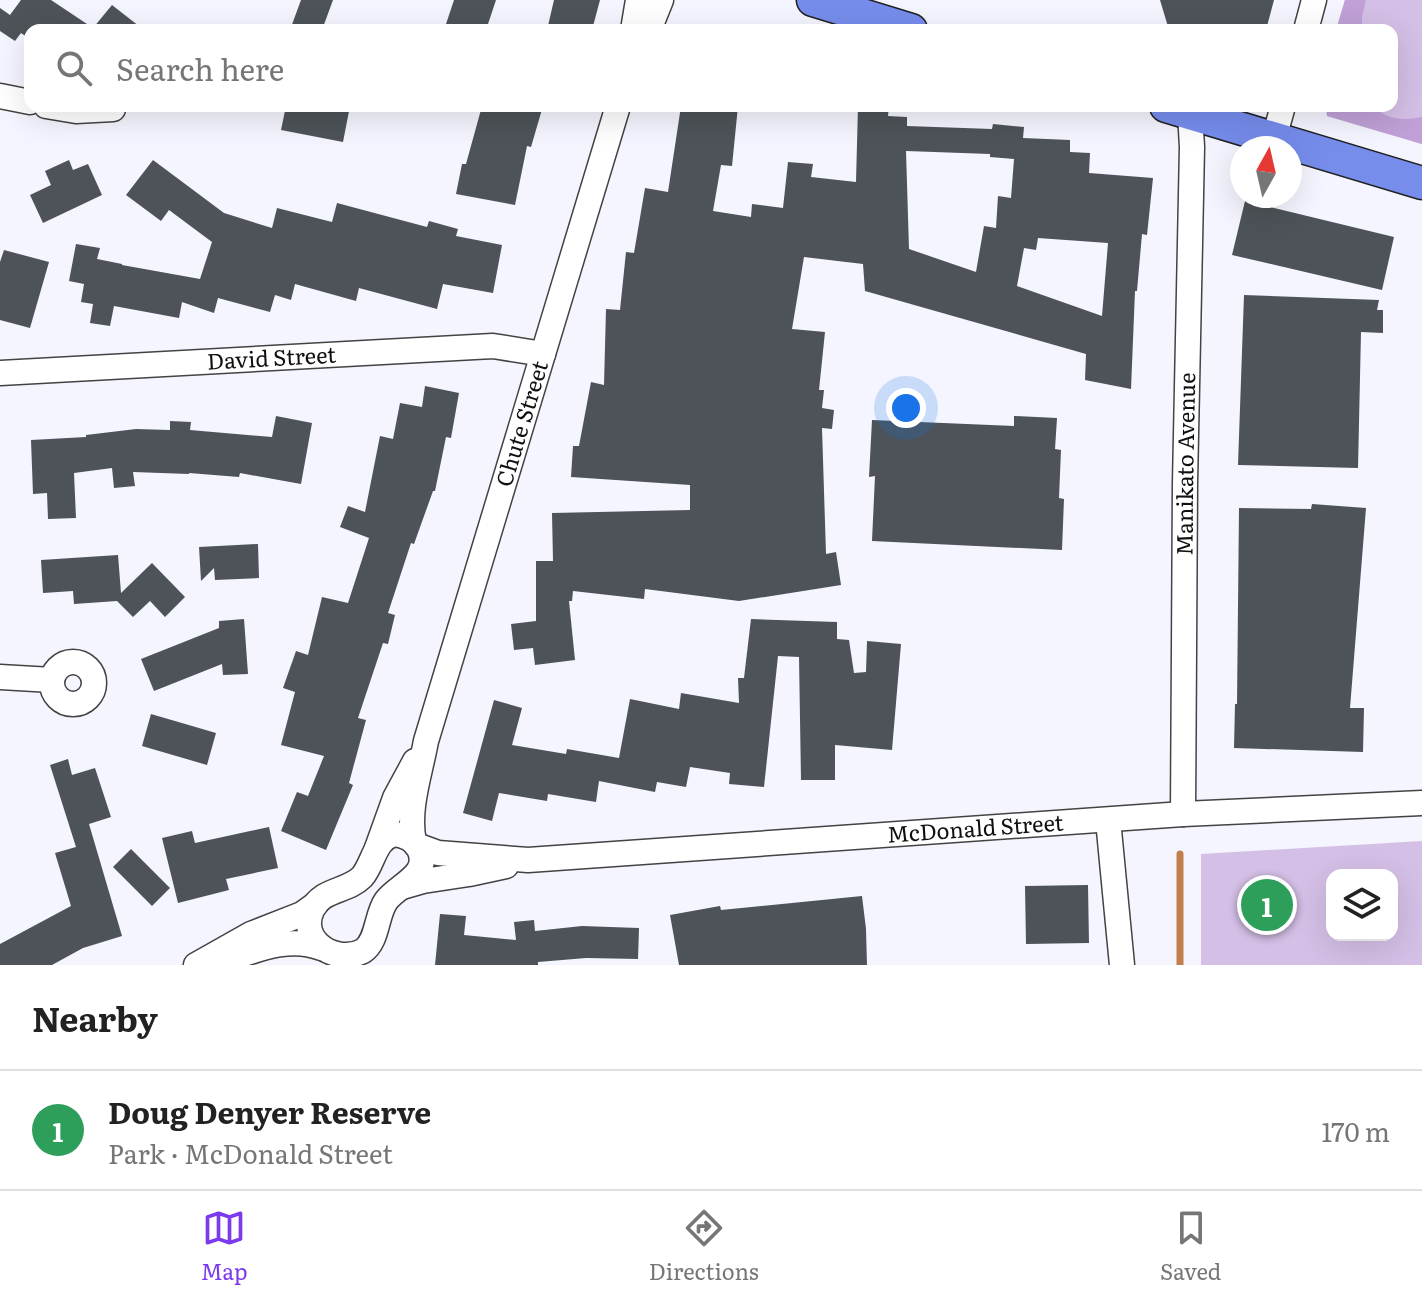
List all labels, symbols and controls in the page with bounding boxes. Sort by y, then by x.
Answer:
search box [24,24,1398,112]
icon: search [52,46,96,90]
text: Search here [116,46,284,90]
north arrow [1230,136,1302,208]
street label: David Street [206,337,337,377]
street label: Chute Street [486,356,555,490]
street label: Manikato Avenue [1167,372,1202,556]
your location [886,388,926,428]
street label: McDonald Street [886,804,1064,850]
map controls [1326,869,1398,941]
button: layers [1326,869,1398,941]
pin: 1 [1241,875,1293,935]
text: Nearby [32,992,158,1042]
text: Doug Denyer Reserve [108,1089,431,1133]
text: 1 [53,1111,63,1150]
text: 170 m [1322,1111,1390,1150]
text: Park · McDonald Street [108,1133,393,1172]
tab: Map [201,1206,248,1287]
tab: Directions [649,1206,759,1287]
tab: Saved [1160,1206,1221,1287]

